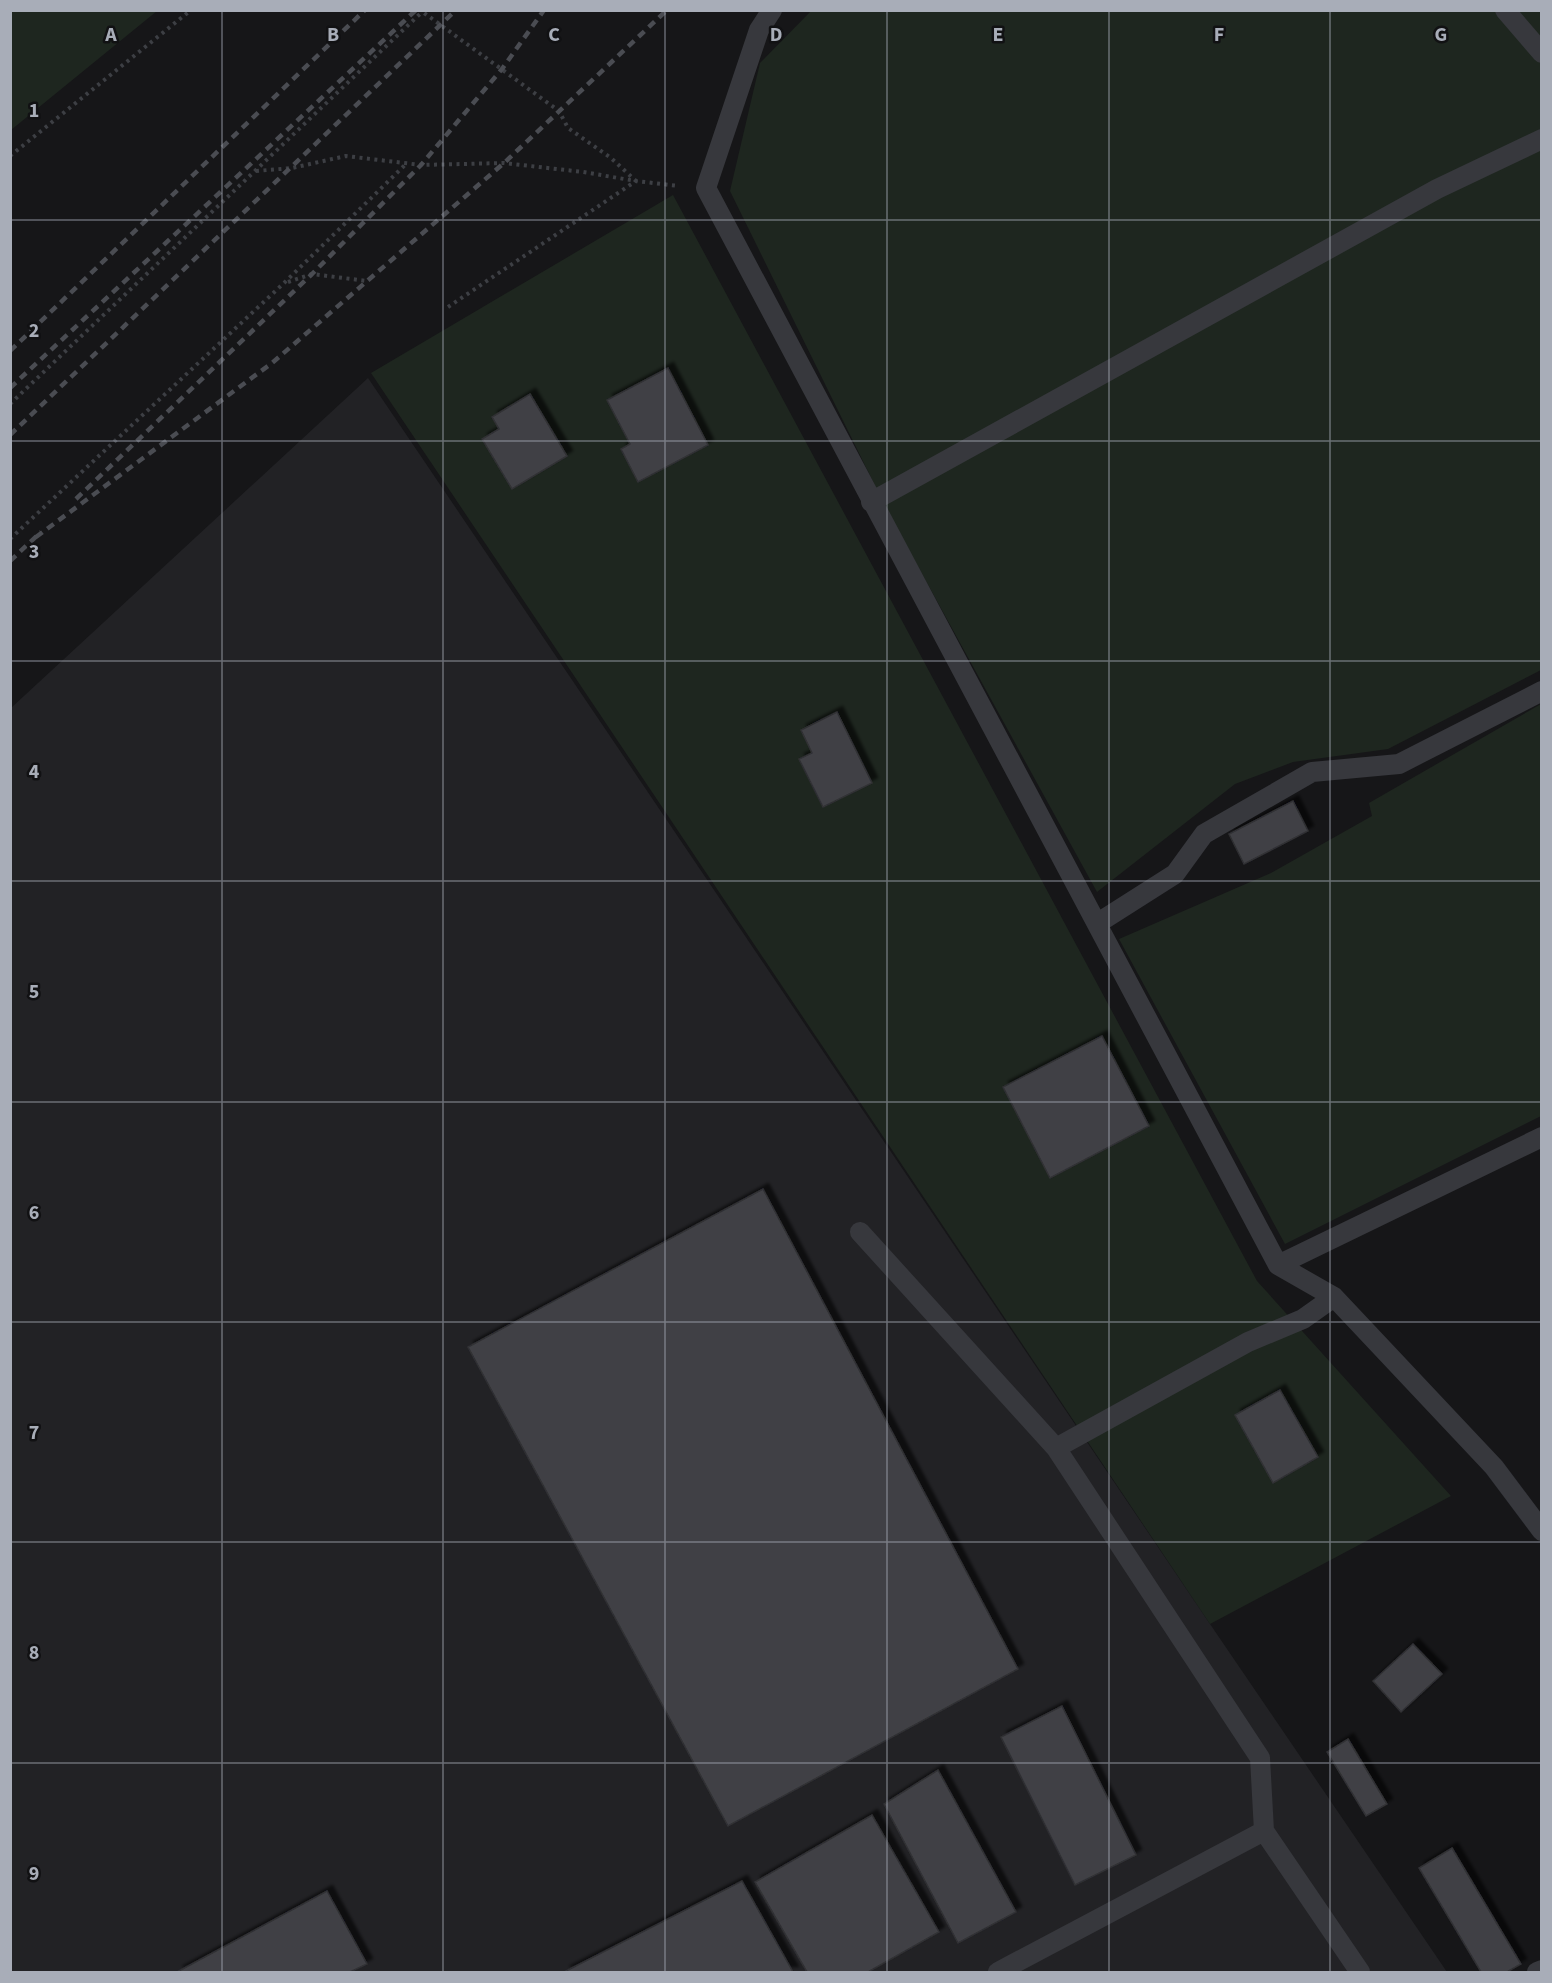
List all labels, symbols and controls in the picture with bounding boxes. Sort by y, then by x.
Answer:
text: A [104,21,117,49]
text: B [327,21,339,49]
text: C [548,21,560,49]
text: D [770,21,782,49]
text: E [993,21,1003,49]
text: F [1214,21,1224,49]
text: G [1435,21,1447,49]
text: 1 [29,97,39,125]
text: 2 [29,317,39,345]
text: 3 [29,538,39,566]
text: 4 [29,758,40,786]
text: 5 [29,978,39,1006]
text: 6 [29,1199,39,1227]
text: 7 [29,1419,39,1447]
text: 8 [29,1639,39,1667]
text: 9 [29,1860,39,1888]

